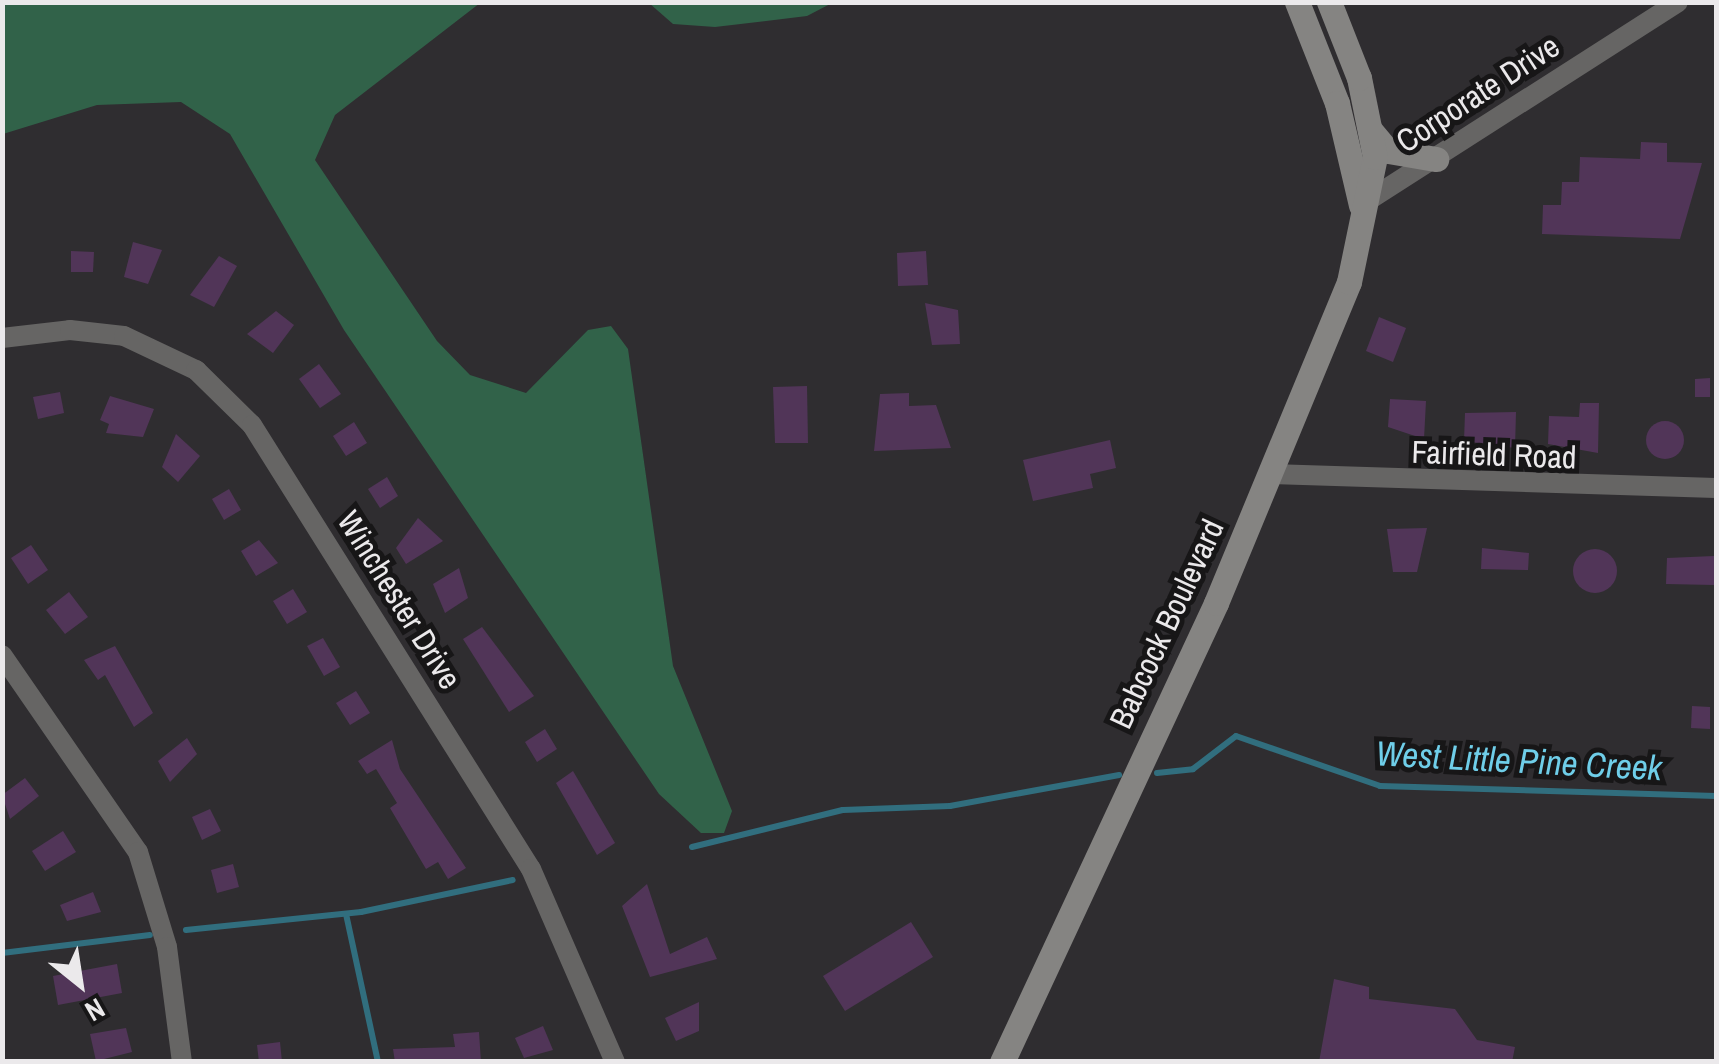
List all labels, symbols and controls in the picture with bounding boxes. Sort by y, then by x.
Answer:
street label: Corporate Drive [1389,27,1567,161]
street label: Fairfield Road [1411,433,1577,477]
street label: Winchester Drive [329,504,469,696]
street label: Babcock Boulevard [1102,513,1232,735]
water label: West Little Pine Creek [1375,733,1663,789]
north arrow [30,934,130,1034]
text: N [78,989,112,1031]

